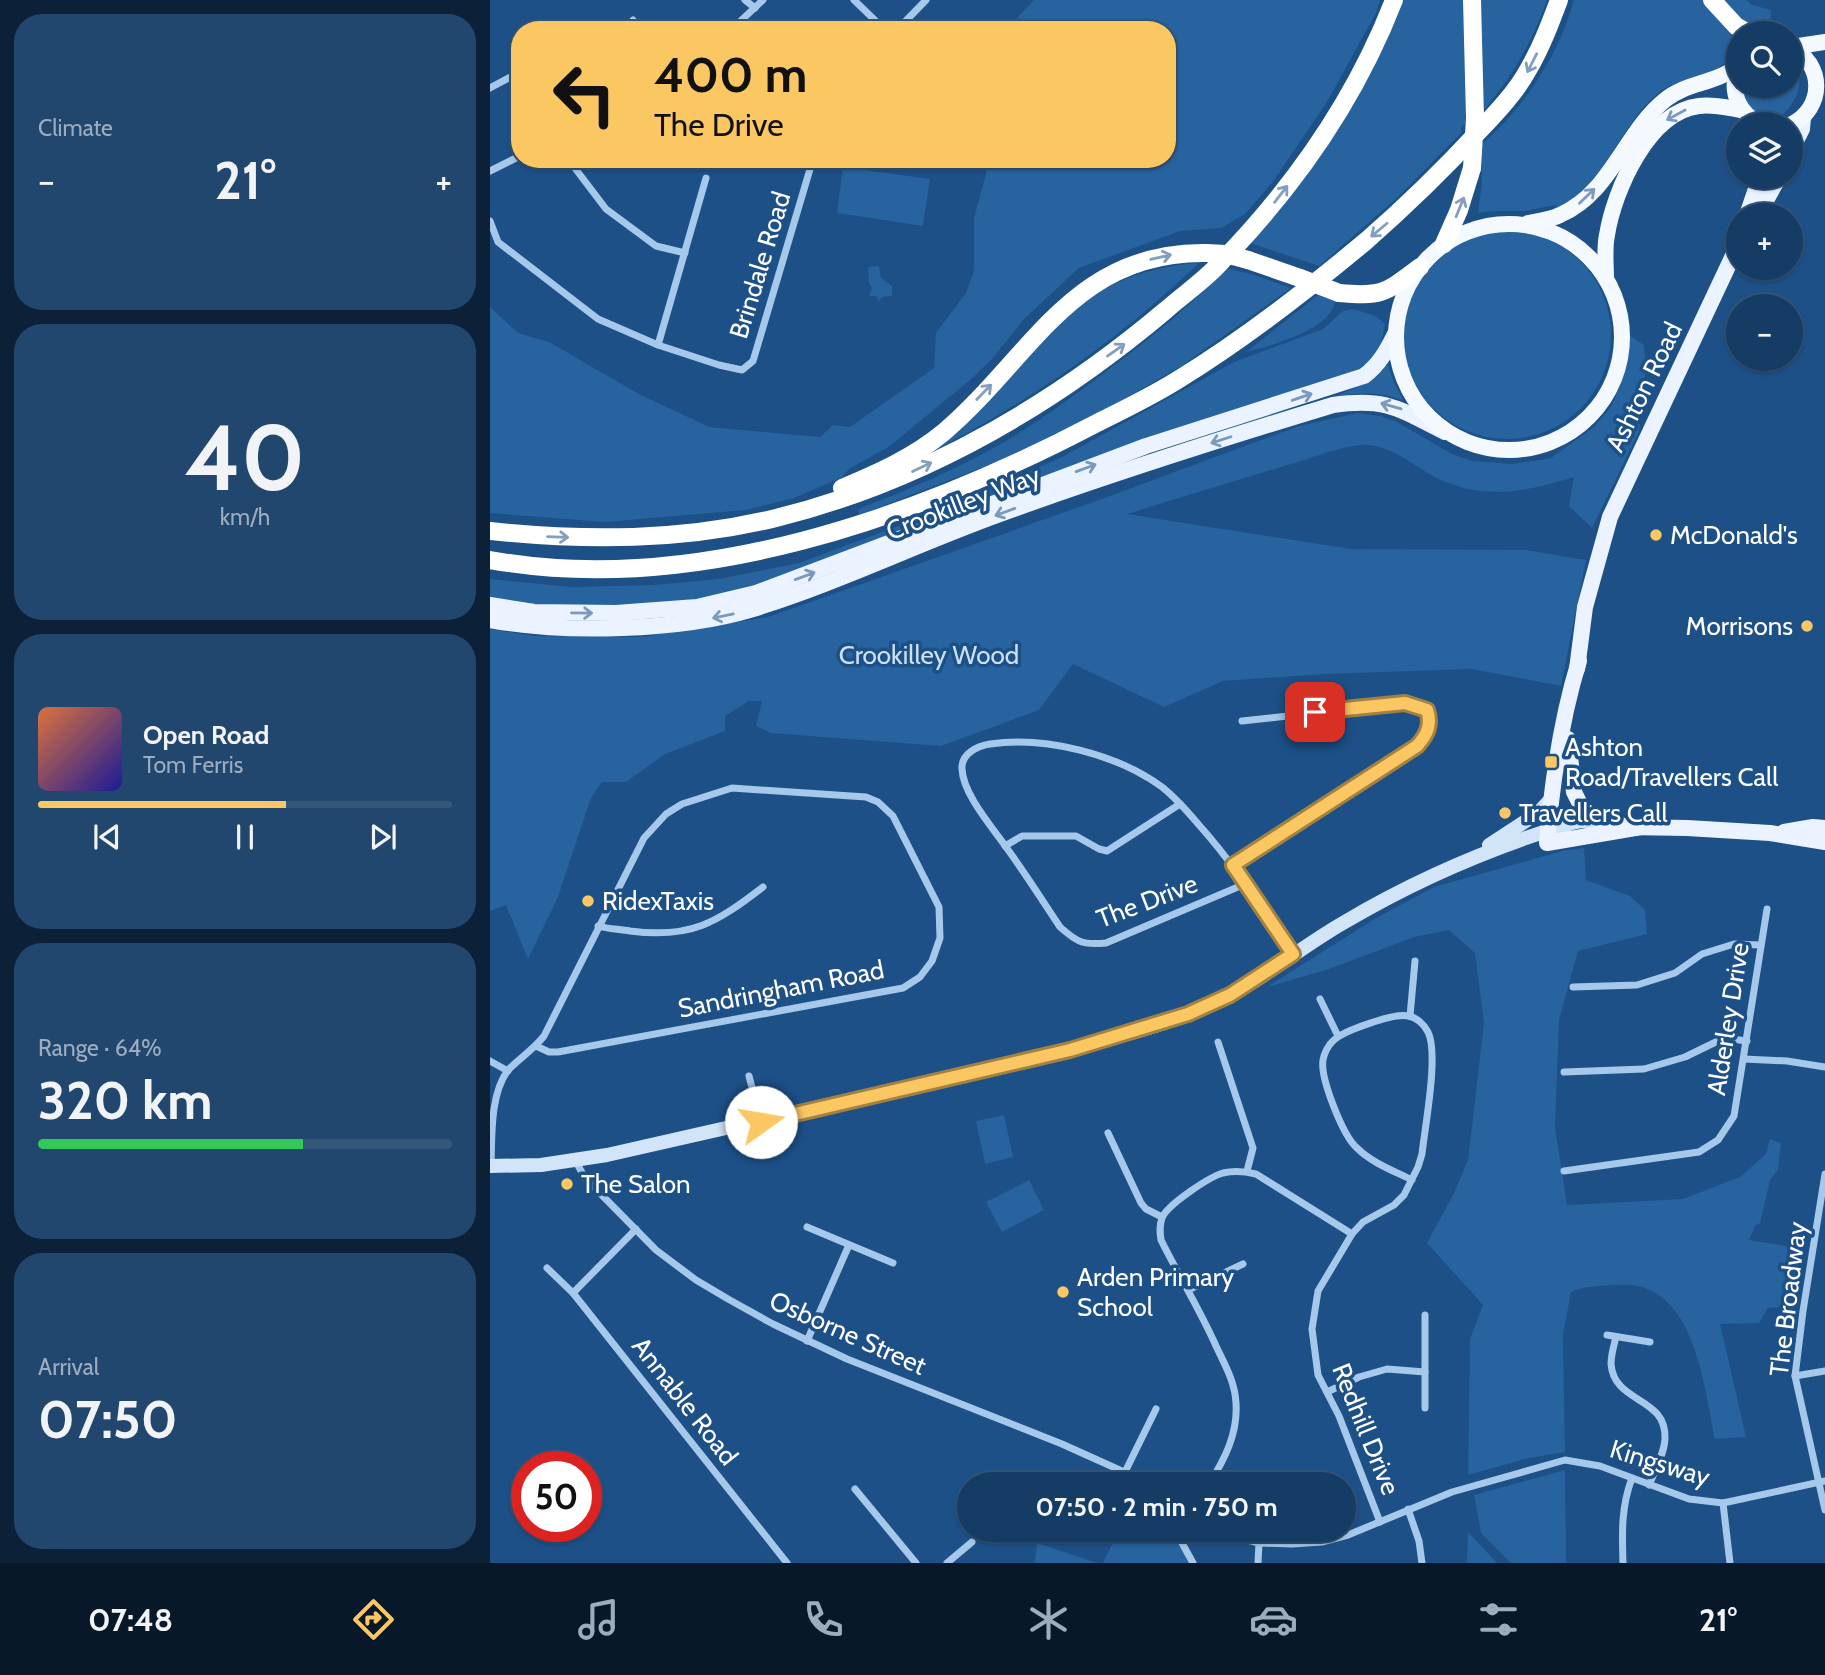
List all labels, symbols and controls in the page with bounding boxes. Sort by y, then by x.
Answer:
map controls [1726,21,1803,371]
button: search [1726,21,1803,98]
text: 400 m [654,45,807,104]
icon: left [539,49,630,140]
one-way arrow [1524,52,1538,73]
text: The Drive [654,105,784,144]
one-way arrow [1667,108,1687,122]
button: layers [1726,112,1803,189]
text: Climate [38,114,113,142]
text: 21° [214,149,276,212]
text: − [38,157,55,204]
text: + [435,157,452,204]
one-way arrow [1273,185,1288,203]
street label: Brindale Road [722,188,798,342]
one-way arrow [1578,188,1595,205]
one-way arrow [1455,197,1468,218]
button: + [1726,203,1803,280]
one-way arrow [1370,222,1388,238]
one-way arrow [1149,250,1171,263]
button: − [1726,294,1803,371]
street label: Ashton Road [1599,317,1689,457]
one-way arrow [1106,343,1125,357]
one-way arrow [975,384,992,401]
one-way arrow [1291,390,1313,403]
one-way arrow [1381,399,1403,412]
text: 40 [185,402,305,513]
one-way arrow [1210,435,1232,447]
street label: Crookilley Way [881,459,1045,547]
one-way arrow [911,460,932,473]
one-way arrow [1074,461,1096,473]
text: km/h [220,503,270,531]
one-way arrow [995,507,1017,520]
place label: McDonald's [1670,519,1798,551]
marker: McDonald's [1648,527,1664,543]
one-way arrow [546,530,569,543]
one-way arrow [794,569,816,582]
one-way arrow [570,607,593,620]
one-way arrow [712,609,735,623]
place label: Morrisons [1686,610,1793,642]
marker: Morrisons [1799,618,1815,634]
park label: Crookilley Wood [839,639,1019,671]
pin [1285,682,1345,742]
icon: arrive [1296,693,1334,731]
text: Open Road [143,719,269,751]
place label: Ashton Road/Travellers Call [1565,731,1778,793]
text: Tom Ferris [143,751,243,779]
marker: Ashton Road/Travellers Call [1543,754,1559,770]
place label: Travellers Call [1519,797,1668,829]
marker: Travellers Call [1497,805,1513,821]
icon: previous [88,818,126,856]
icon: pause [226,818,264,856]
icon: next [364,818,402,856]
street label: The Drive [1092,867,1202,935]
place label: RidexTaxis [602,885,714,917]
marker: RidexTaxis [580,893,596,909]
street label: Alderley Drive [1700,940,1756,1098]
street label: Sandringham Road [675,953,887,1025]
text: Range · 64% [38,1034,162,1062]
text: 320 km [38,1069,212,1132]
position arrow [724,1085,798,1159]
place label: The Salon [581,1168,690,1200]
marker: The Salon [559,1176,575,1192]
street label: The Broadway [1763,1220,1813,1378]
place label: Arden Primary School [1077,1261,1234,1323]
street label: Osborne Street [765,1284,932,1382]
marker: Arden Primary School [1055,1284,1071,1300]
street label: Annable Road [625,1331,745,1471]
text: Arrival [38,1353,99,1381]
street label: Redhill Drive [1325,1359,1407,1499]
text: 07:50 [38,1388,177,1451]
street label: Kingsway [1606,1433,1714,1493]
speed limit sign: 50 [511,1451,602,1542]
text: 07:50 · 2 min · 750 m [1036,1491,1277,1523]
icon: directions [349,1595,398,1644]
icon: music [574,1595,623,1644]
icon: phone [799,1595,848,1644]
icon: climate [1024,1595,1073,1644]
icon: car [1249,1595,1298,1644]
icon: filters [1474,1595,1523,1644]
text: 07:48 [88,1600,173,1639]
text: 21° [1699,1600,1737,1639]

